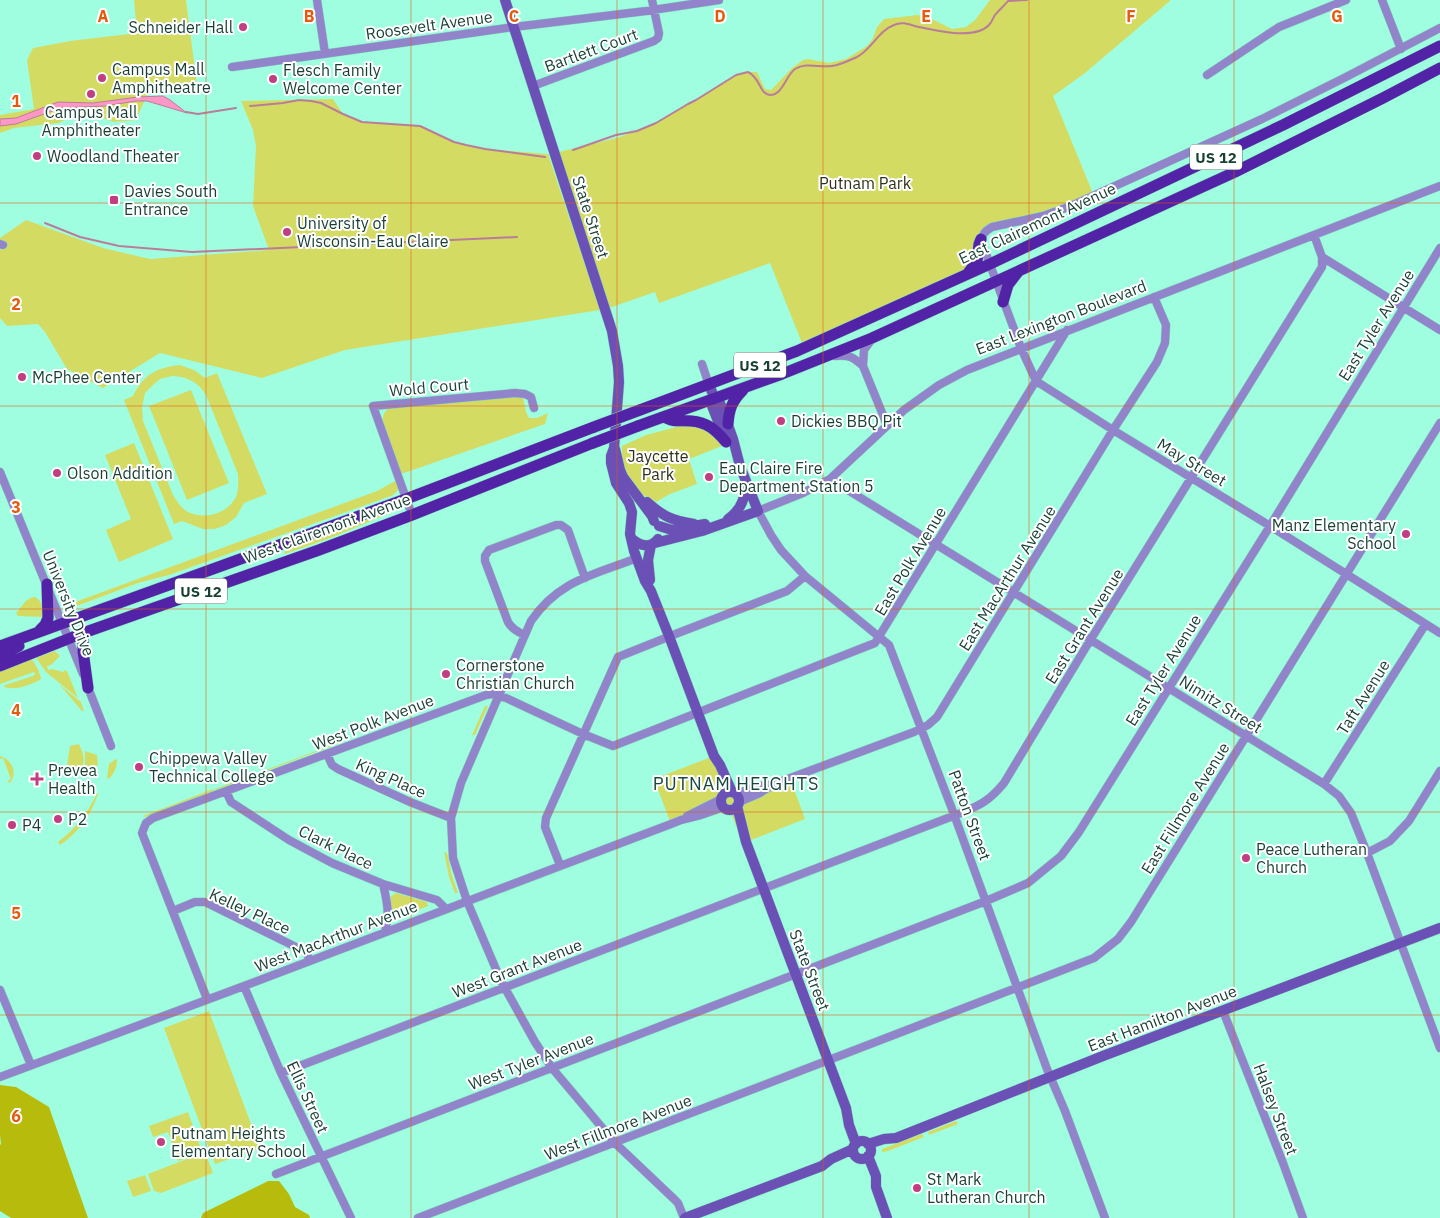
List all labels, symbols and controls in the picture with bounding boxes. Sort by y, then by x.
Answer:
text: A [98,6,109,26]
text: B [304,6,315,26]
street label: Roosevelt Avenue [364,6,494,44]
text: C [509,6,519,26]
text: D [714,6,726,26]
text: E [921,6,931,26]
text: F [1126,6,1136,26]
text: G [1331,6,1343,26]
place label: Schneider Hall [129,17,233,37]
marker: Schneider Hall [237,21,249,33]
street label: Bartlett Court [541,24,641,76]
place label: Campus Mall Amphitheatre [112,59,211,97]
place label: Flesch Family Welcome Center [283,60,402,98]
marker: Campus Mall Amphitheatre [96,72,108,84]
marker: Flesch Family Welcome Center [267,73,279,85]
marker: Campus Mall Amphitheater [85,88,97,100]
text: 1 [11,91,21,111]
place label: Campus Mall Amphitheater [42,102,141,140]
road number: US 12 [1190,144,1242,170]
place label: Woodland Theater [47,146,179,166]
marker: Woodland Theater [31,150,43,162]
street label: State Street [568,173,614,261]
park label: Putnam Park [819,173,912,193]
street label: East Clairemont Avenue [955,178,1119,268]
place label: Davies South Entrance [124,181,217,219]
marker: Davies South Entrance [108,194,120,206]
place label: University of Wisconsin-Eau Claire [297,213,449,251]
marker: University of Wisconsin-Eau Claire [281,226,293,238]
street label: East Tyler Avenue [1334,265,1418,384]
street label: East Lexington Boulevard [973,275,1149,359]
text: 2 [11,294,21,314]
road number: US 12 [734,352,786,378]
place label: McPhee Center [32,367,141,387]
marker: McPhee Center [16,371,28,383]
street label: Wold Court [388,374,470,400]
place label: Dickies BBQ Pit [791,411,902,431]
marker: Dickies BBQ Pit [775,415,787,427]
street label: May Street [1154,434,1230,490]
park label: Jaycette Park [627,446,689,484]
place label: Eau Claire Fire Department Station 5 [719,458,874,496]
place label: Olson Addition [67,463,173,483]
marker: Olson Addition [51,467,63,479]
marker: Eau Claire Fire Department Station 5 [703,471,715,483]
street label: West Clairemont Avenue [241,488,413,568]
text: 3 [11,497,21,517]
street label: East MacArthur Avenue [954,501,1060,654]
street label: East Polk Avenue [870,503,950,619]
place label: Manz Elementary School [1272,515,1396,553]
marker: Manz Elementary School [1400,528,1412,540]
street label: University Drive [39,547,99,659]
street label: East Grant Avenue [1040,564,1128,687]
road number: US 12 [175,578,227,604]
street label: East Tyler Avenue [1121,610,1205,729]
place label: Cornerstone Christian Church [456,655,575,693]
street label: Taft Avenue [1332,656,1394,738]
marker: Cornerstone Christian Church [440,668,452,680]
street label: Nimitz Street [1176,671,1266,737]
street label: West Polk Avenue [310,690,437,754]
text: 4 [11,700,21,720]
street label: East Fillmore Avenue [1136,738,1234,877]
place label: Chippewa Valley Technical College [149,748,274,786]
street label: King Place [353,754,429,802]
place label: Prevea Health [48,760,98,798]
marker: Chippewa Valley Technical College [133,761,145,773]
street label: Patton Street [944,767,996,863]
marker: Prevea Health [30,772,44,786]
district label: PUTNAM HEIGHTS [653,772,819,795]
place label: P2 [68,809,87,829]
marker: P2 [52,813,64,825]
place label: P4 [22,815,41,835]
marker: P4 [6,819,18,831]
street label: Clark Place [296,820,377,874]
place label: Peace Lutheran Church [1256,839,1367,877]
marker: Peace Lutheran Church [1240,852,1252,864]
street label: Kelley Place [206,884,294,939]
street label: West MacArthur Avenue [252,896,420,976]
text: 5 [11,903,21,923]
street label: State Street [785,927,835,1013]
street label: West Grant Avenue [449,934,585,1002]
street label: East Hamilton Avenue [1085,980,1239,1056]
street label: West Tyler Avenue [466,1028,597,1094]
street label: Ellis Street [283,1058,333,1136]
street label: Halsey Street [1249,1060,1303,1158]
street label: West Fillmore Avenue [542,1090,695,1164]
text: 6 [11,1106,21,1126]
place label: Putnam Heights Elementary School [171,1123,306,1161]
marker: Putnam Heights Elementary School [155,1136,167,1148]
place label: St Mark Lutheran Church [927,1169,1046,1207]
marker: St Mark Lutheran Church [911,1182,923,1194]

